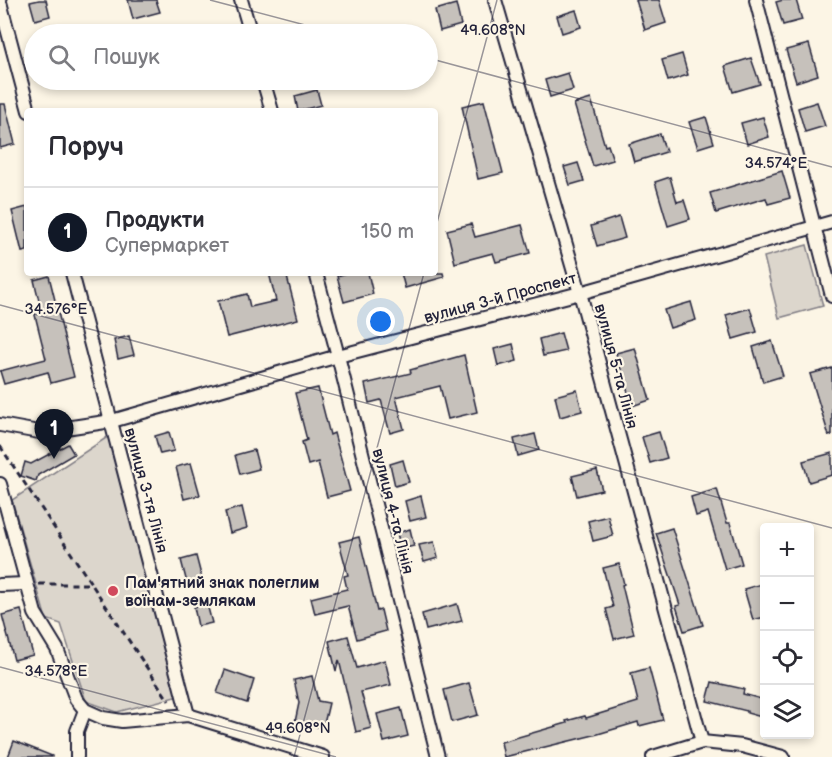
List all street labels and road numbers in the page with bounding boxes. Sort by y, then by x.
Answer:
street label: вулиця 3-й Проспект [422,269,579,328]
street label: вулиця 5-та Лінія [590,302,641,431]
street label: вулиця 3-тя Лінія [120,426,171,555]
street label: вулиця 4-та Лінія [368,447,417,576]

